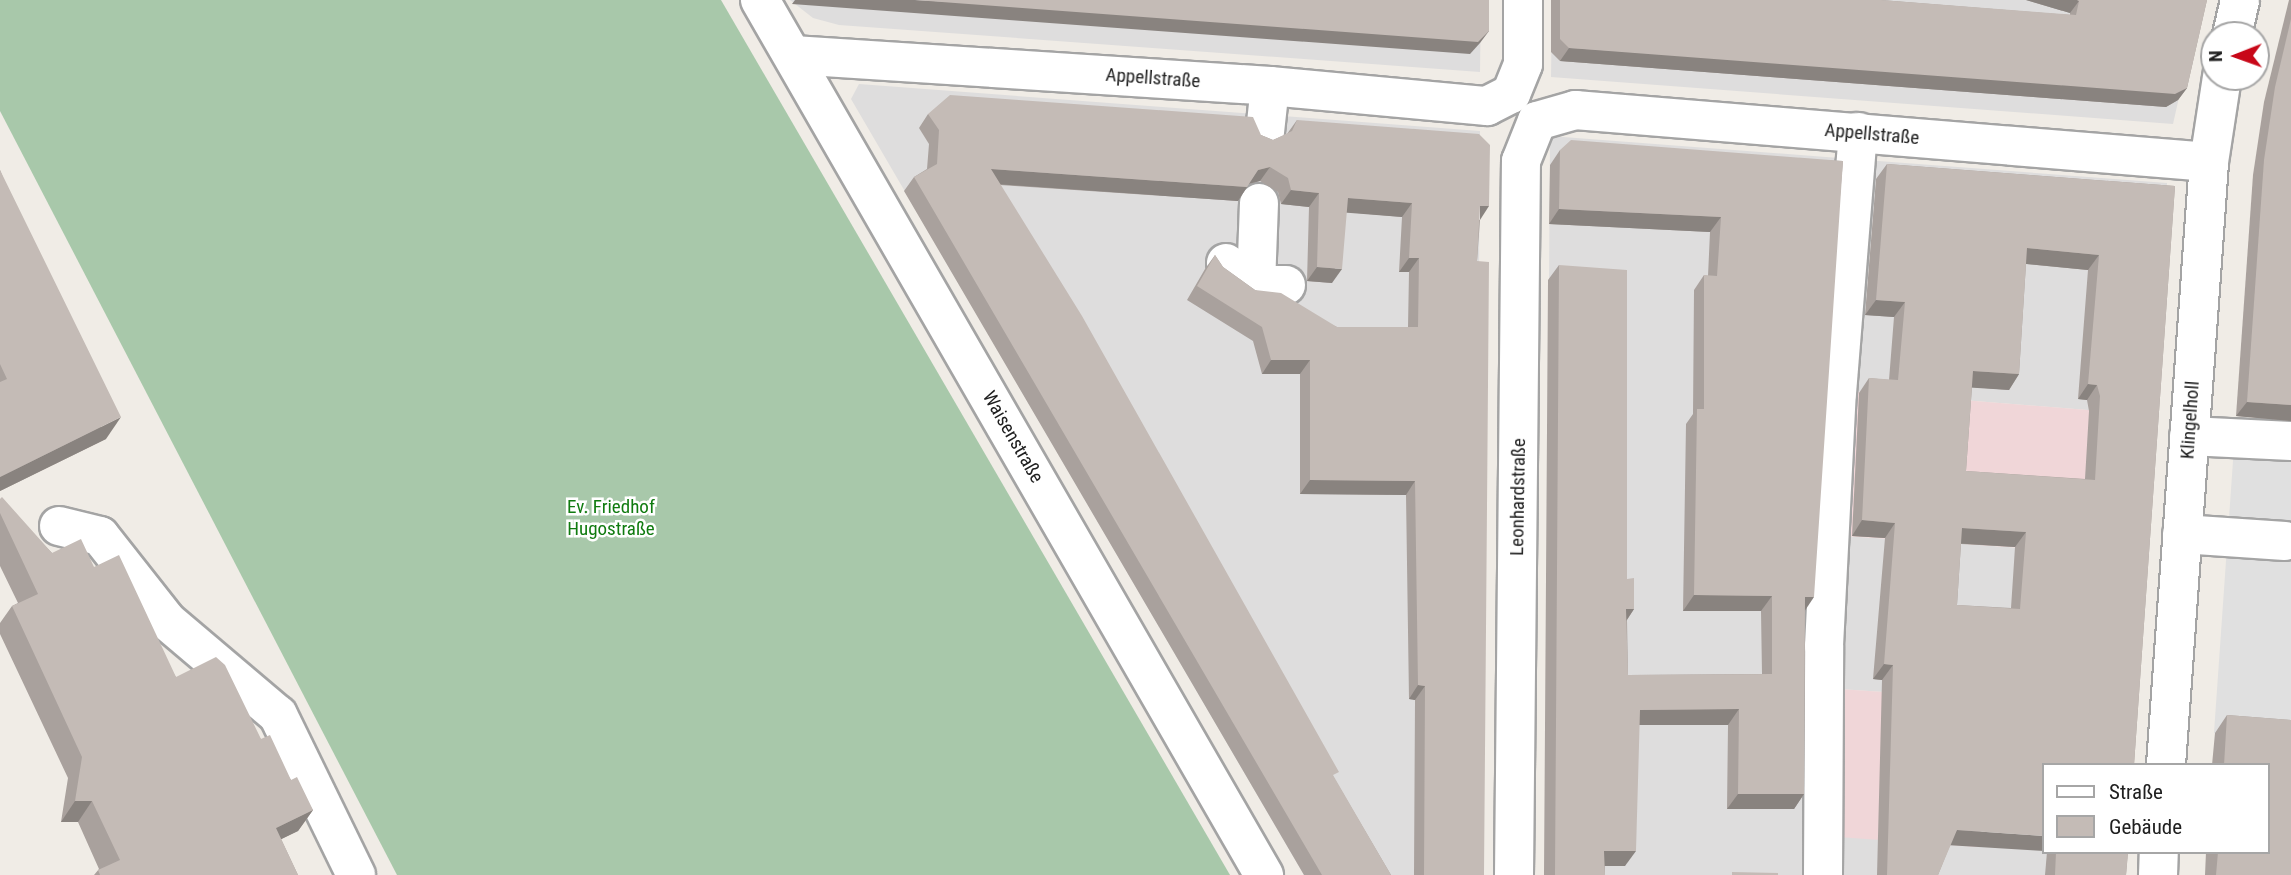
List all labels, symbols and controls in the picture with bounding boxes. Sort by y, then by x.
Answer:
north arrow [2200,21,2270,91]
text: N [2204,50,2227,62]
street label: Appellstraße [1105,63,1201,93]
street label: Appellstraße [1824,119,1920,149]
street label: Klingelholl [2176,380,2204,460]
street label: Waisenstraße [978,387,1048,487]
street label: Leonhardstraße [1506,438,1530,556]
park label: Ev. Friedhof Hugostraße [567,496,655,540]
legend [2042,763,2270,854]
text: Straße [2109,780,2163,804]
text: Gebäude [2109,815,2182,839]

